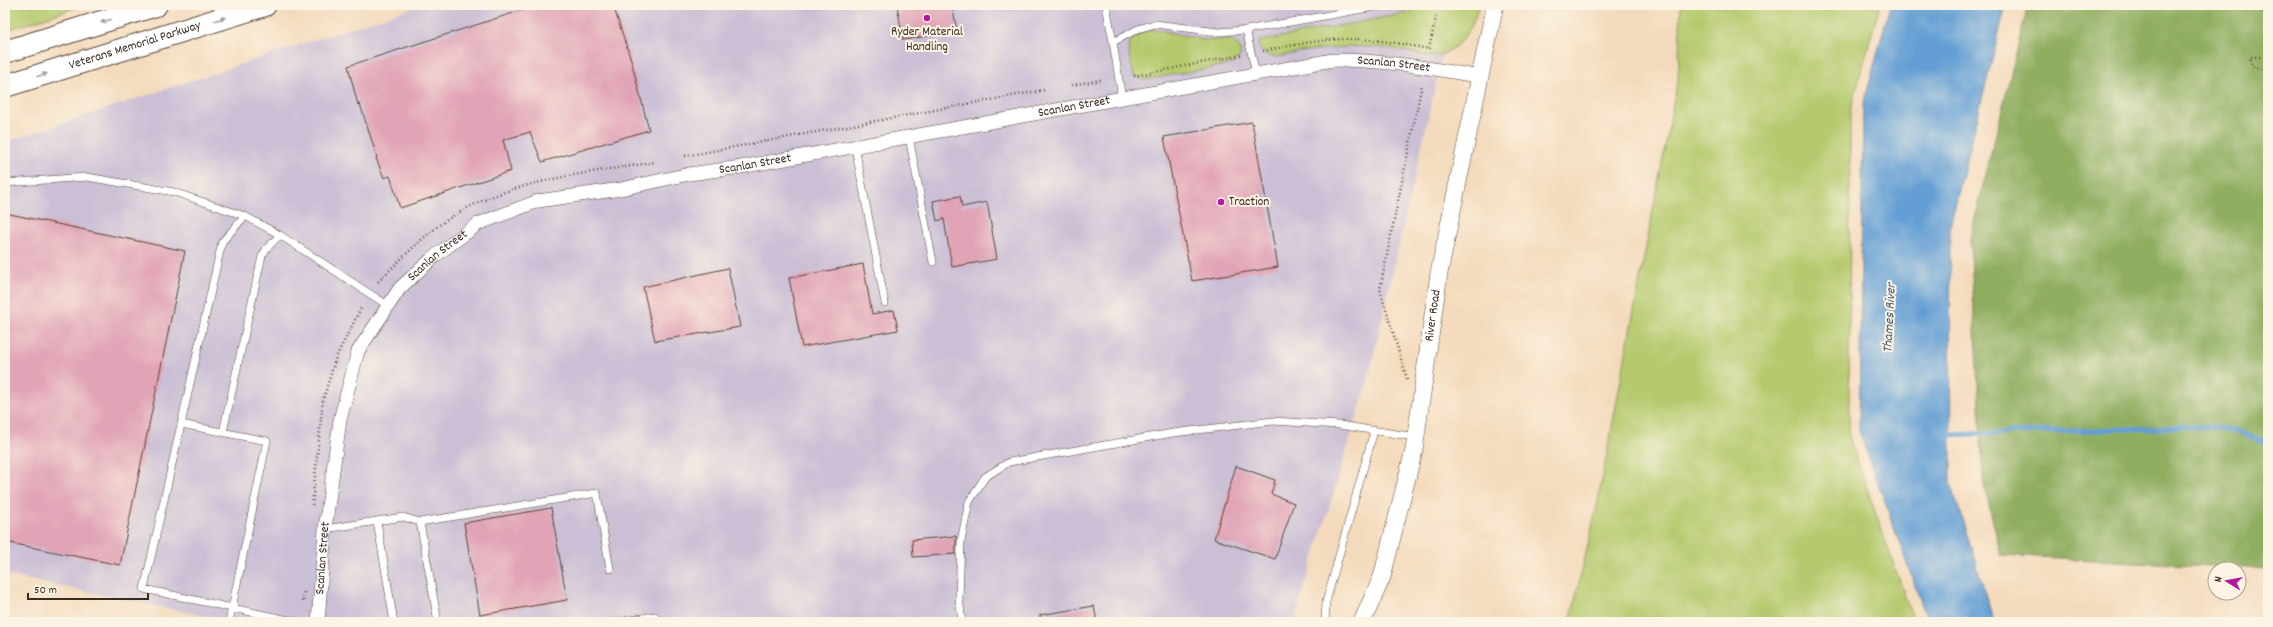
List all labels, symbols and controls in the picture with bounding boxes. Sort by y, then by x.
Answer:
marker: Ryder Material Handling [922,13,932,23]
street label: Veterans Memorial Parkway [66,16,204,75]
one-way arrow [214,16,226,22]
one-way arrow [99,18,111,24]
place label: Ryder Material Handling [891,23,963,57]
street label: Scanlan Street [1357,51,1431,78]
one-way arrow [37,71,49,77]
street label: Scanlan Street [1036,91,1112,123]
street label: Scanlan Street [718,149,793,179]
place label: Traction [1229,193,1269,212]
marker: Traction [1216,197,1226,207]
street label: Scanlan Street [403,225,472,286]
water label: Thames River [1878,281,1902,353]
street label: River Road [1420,288,1446,343]
street label: Scanlan Street [311,520,335,595]
north arrow [2207,561,2247,601]
scale bar [28,575,148,601]
text: N [2211,575,2228,584]
text: 50 m [34,582,57,599]

